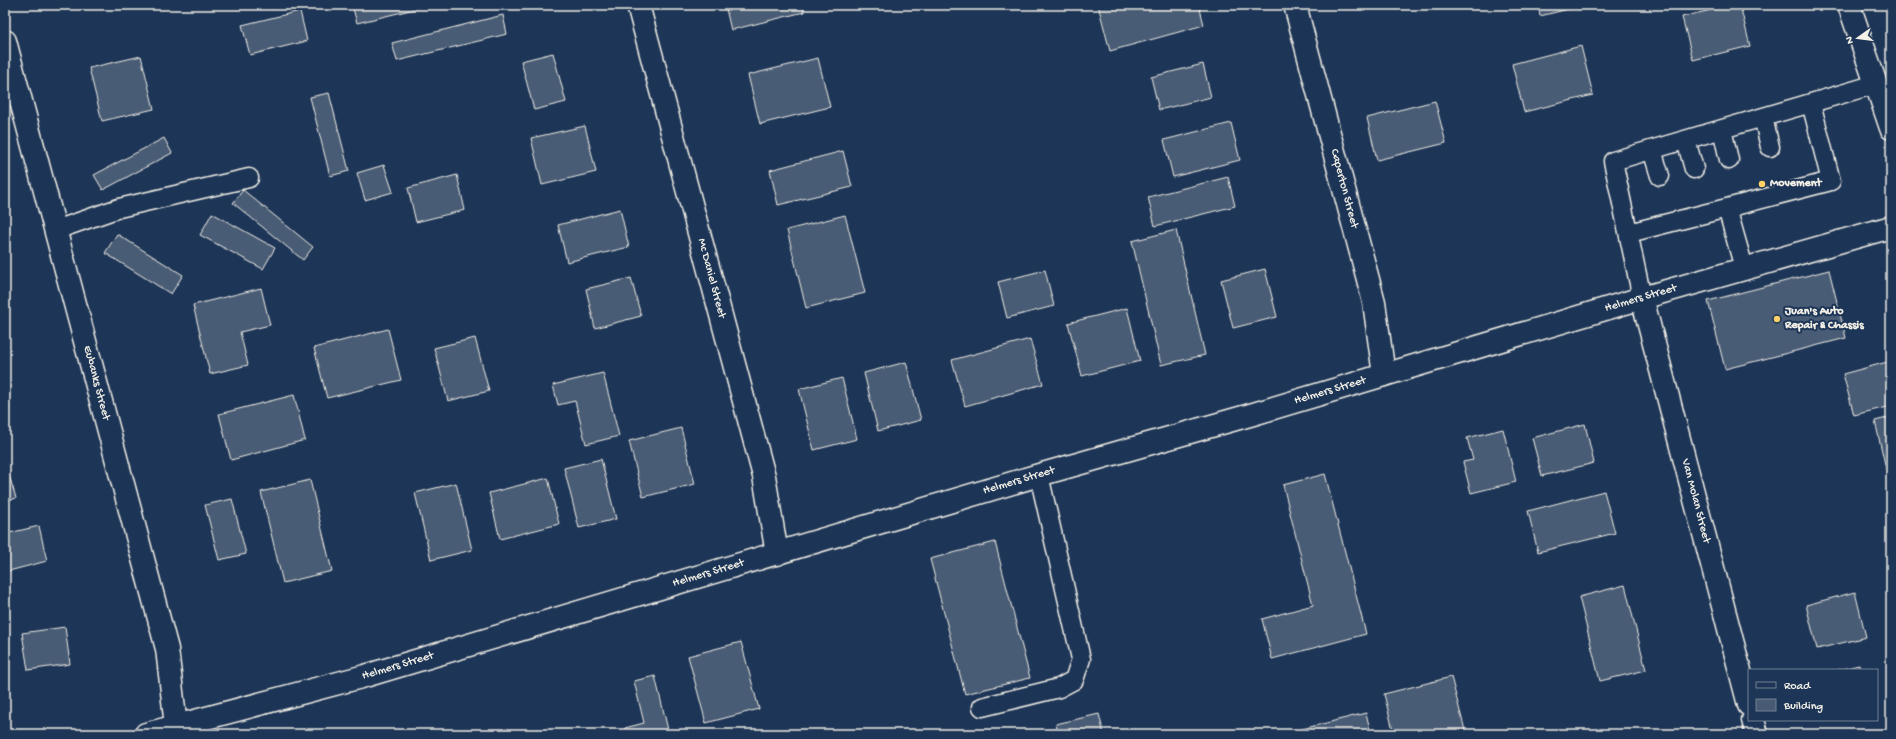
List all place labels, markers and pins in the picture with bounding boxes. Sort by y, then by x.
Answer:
place label: Movement [1770,177,1822,191]
marker: Movement [1757,179,1767,189]
place label: Juan's Auto Repair & Chassis [1784,305,1864,333]
marker: Juan's Auto Repair & Chassis [1772,314,1782,324]

